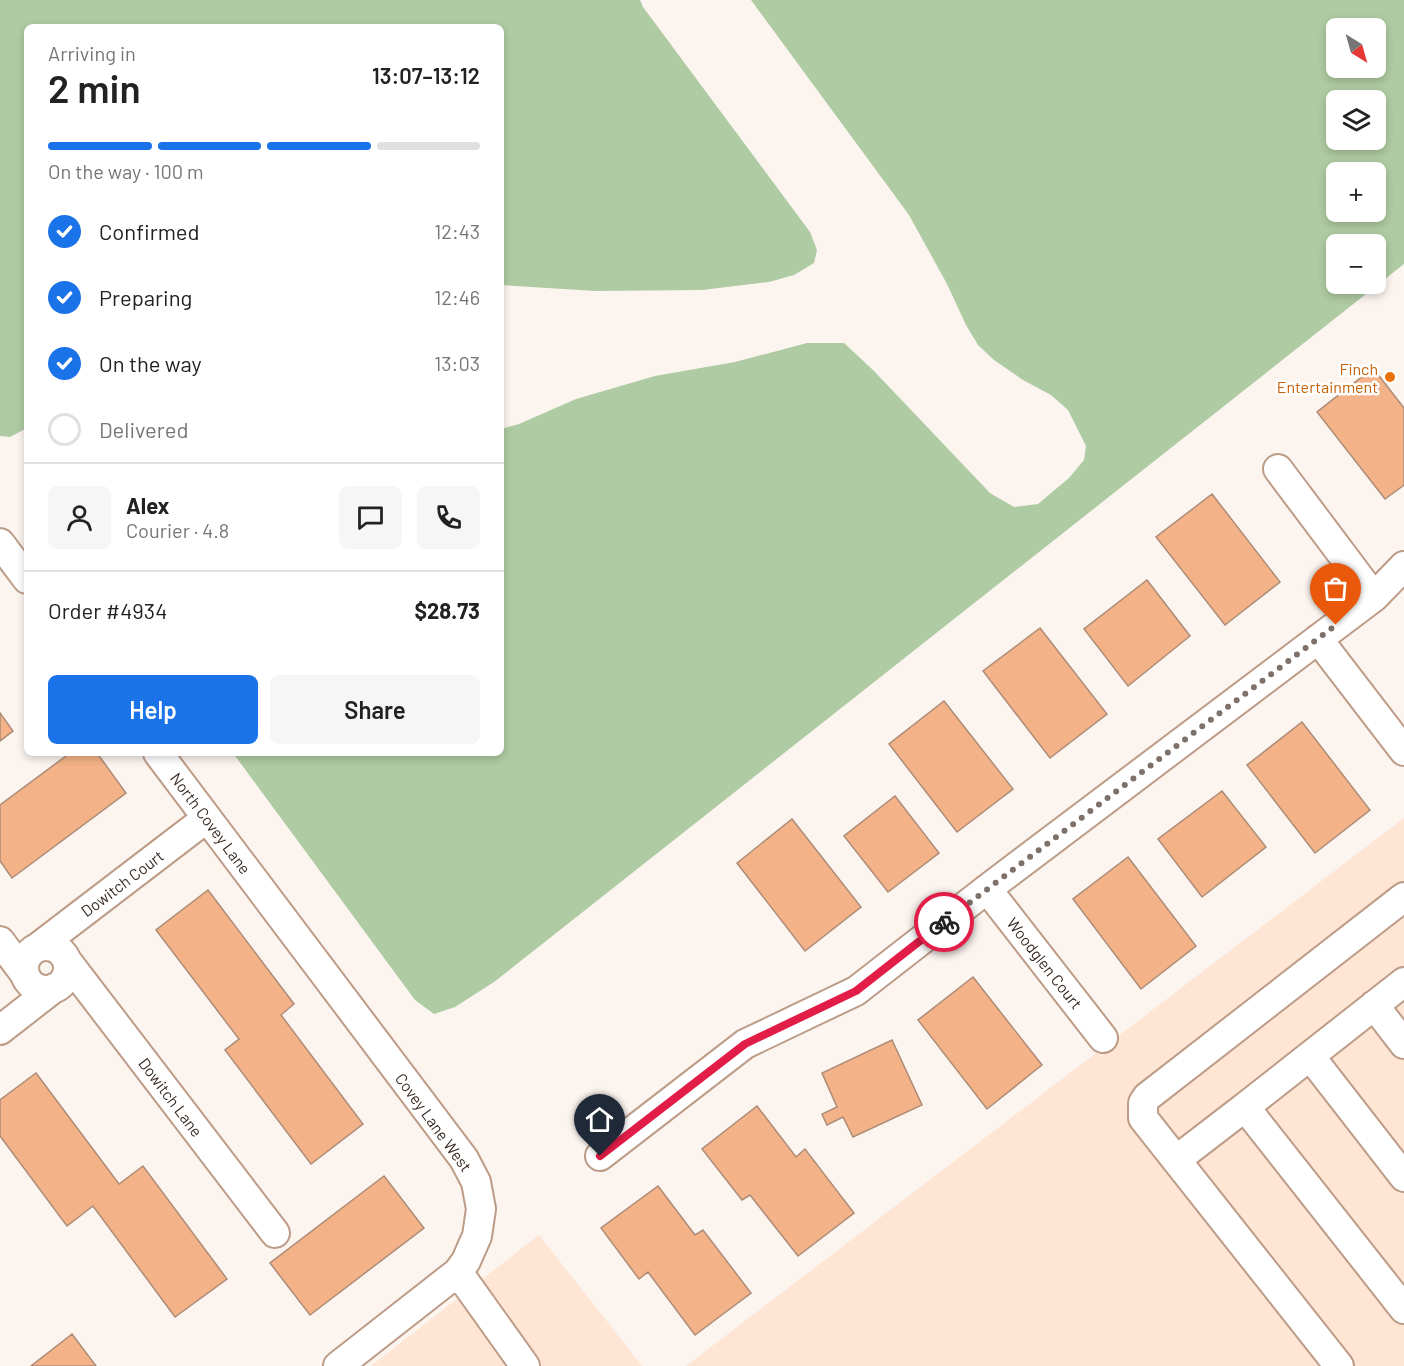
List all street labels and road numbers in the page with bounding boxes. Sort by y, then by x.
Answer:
street label: North Covey Lane [167,769,255,877]
street label: Dowitch Court [77,846,167,920]
street label: Woodglen Court [1003,913,1087,1013]
street label: Dowitch Lane [135,1054,207,1140]
street label: Covey Lane West [392,1069,476,1175]

